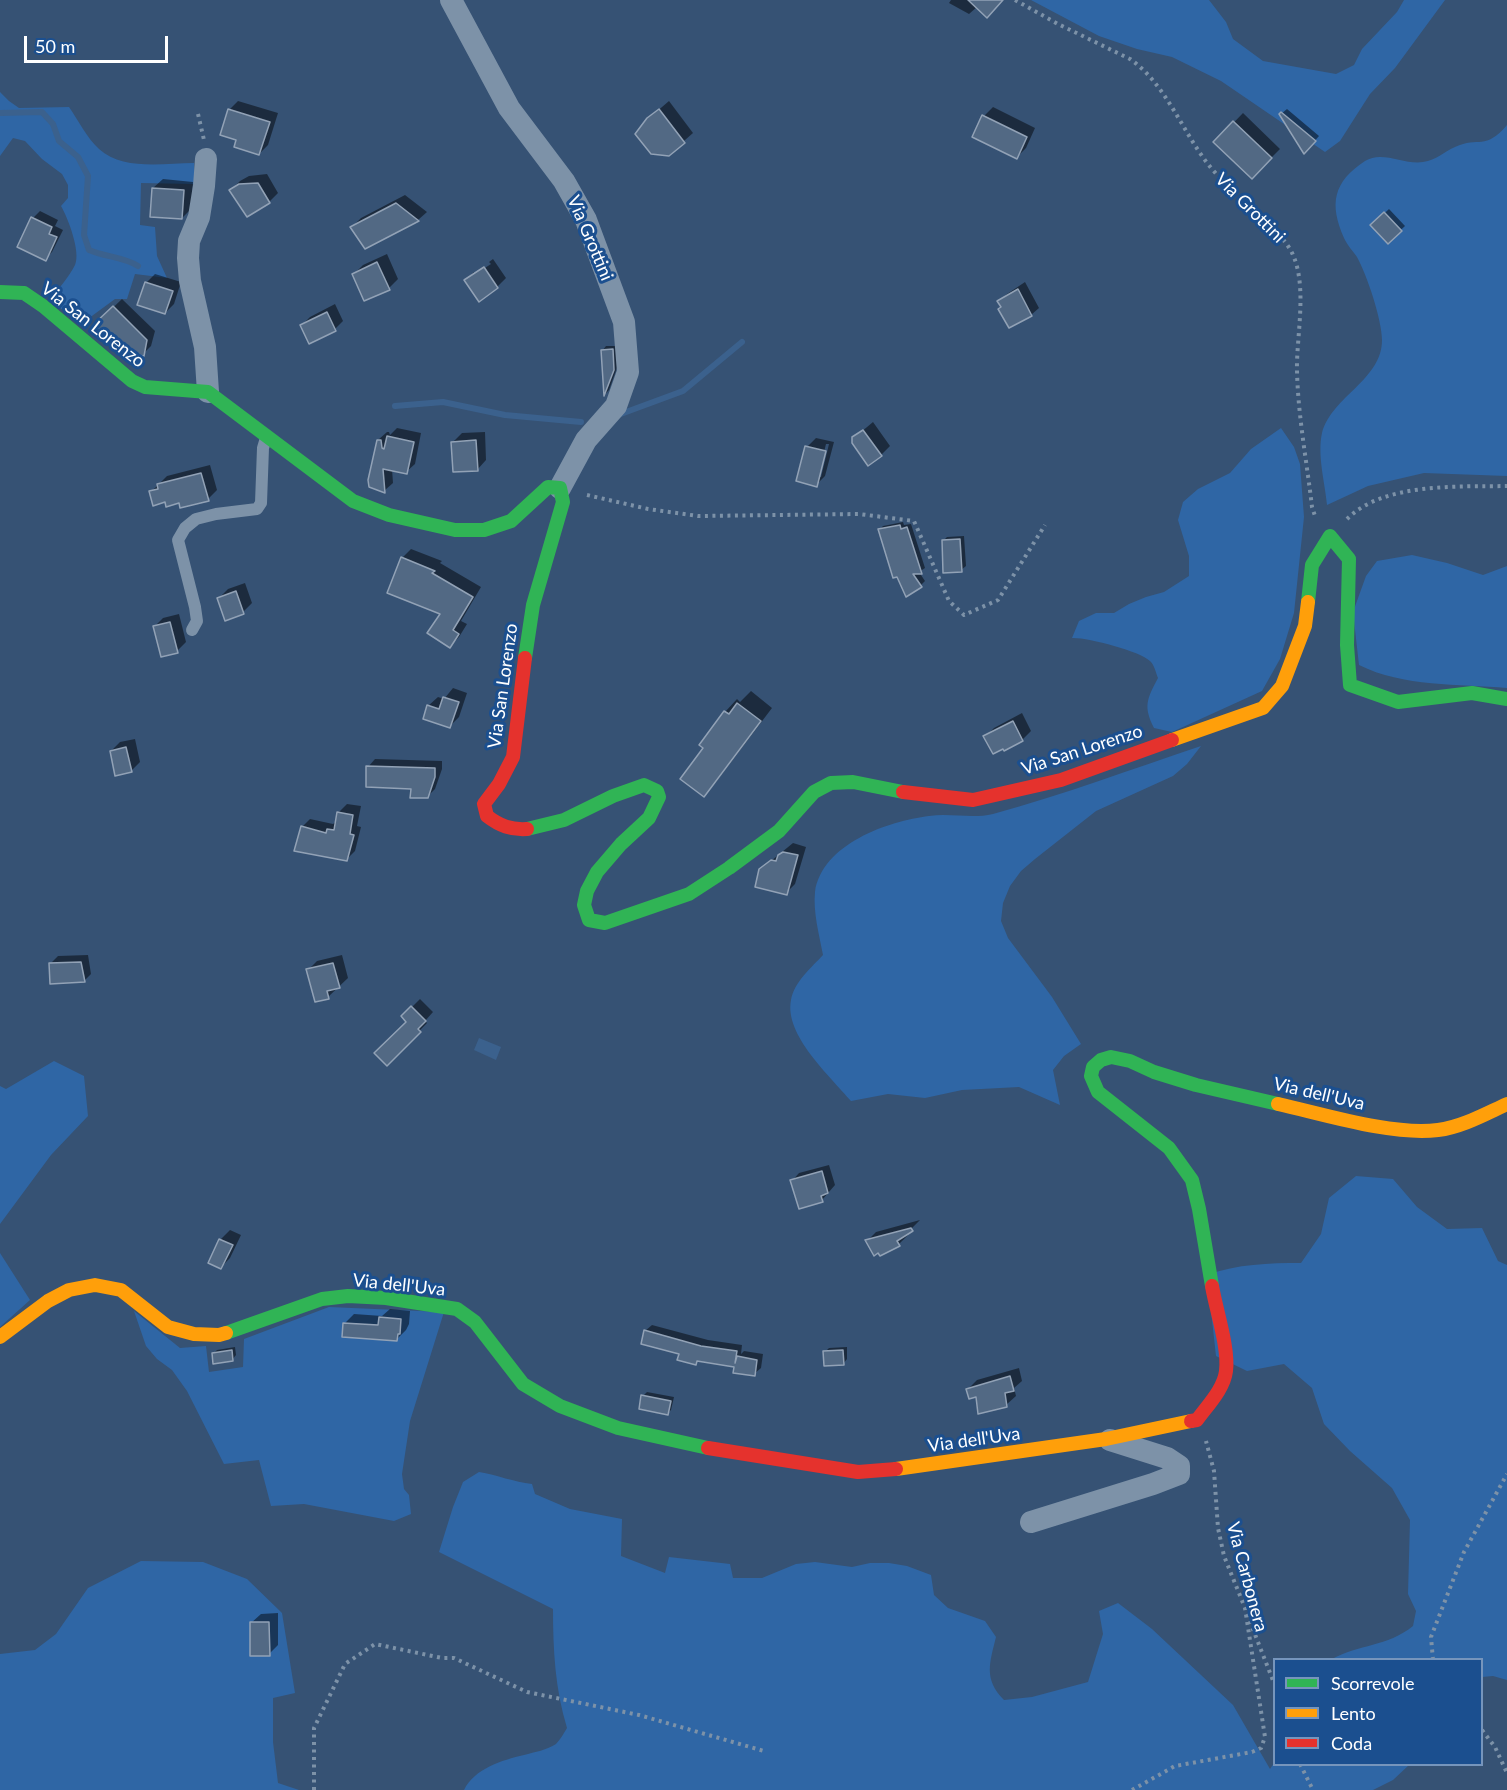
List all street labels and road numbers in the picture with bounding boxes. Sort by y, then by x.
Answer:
street label: Via Grottini [1210,168,1290,248]
street label: Via Grottini [562,192,618,284]
street label: Via San Lorenzo [37,278,149,372]
street label: Via San Lorenzo [484,622,522,750]
street label: Via San Lorenzo [1019,720,1145,780]
street label: Via dell'Uva [1271,1073,1367,1115]
street label: Via dell'Uva [352,1269,446,1301]
street label: Via dell'Uva [926,1423,1022,1457]
street label: Via Carbonera [1222,1520,1272,1634]

